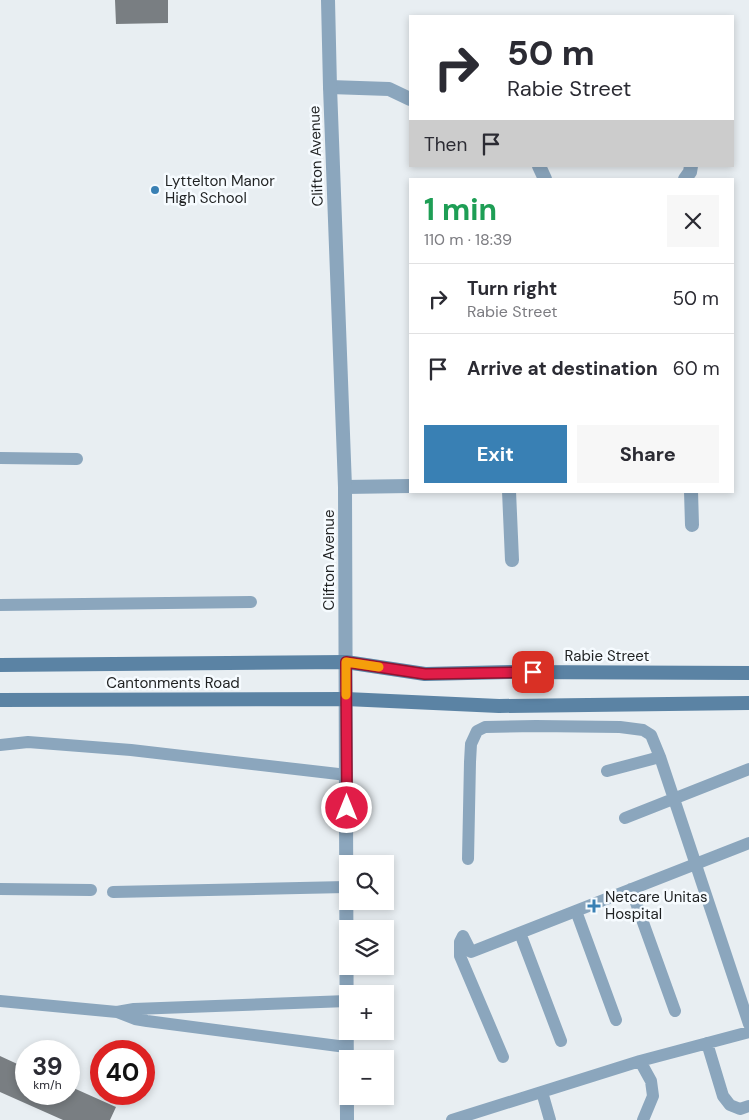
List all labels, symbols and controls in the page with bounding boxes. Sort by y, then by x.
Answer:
text: 50 m [507,30,595,76]
icon: right [424,35,489,100]
text: Rabie Street [507,74,631,103]
street label: Clifton Avenue [304,105,328,207]
icon: arrive [477,130,505,158]
text: Then [424,132,467,157]
place label: Lyttelton Manor High School [165,171,275,208]
marker: Lyttelton Manor High School [149,184,161,196]
text: 1 min [424,190,497,229]
button: close [667,195,719,247]
text: 110 m · 18:39 [424,229,512,250]
text: Turn right [467,276,557,301]
icon: right [424,285,452,313]
text: 50 m [672,286,719,311]
text: Rabie Street [467,301,558,322]
icon: arrive [424,355,452,383]
text: Arrive at destination [467,356,658,381]
text: 60 m [673,356,720,381]
button: Exit [424,425,567,483]
button: Share [577,425,719,483]
street label: Clifton Avenue [319,510,339,610]
street label: Rabie Street [565,646,650,666]
pin [512,651,554,693]
icon: arrive [519,658,547,686]
street label: Cantonments Road [106,673,240,693]
position arrow [320,781,372,833]
map controls [339,855,394,1105]
button: search [339,855,394,910]
place label: Netcare Unitas Hospital [605,887,707,924]
marker: Netcare Unitas Hospital [587,899,601,913]
button: layers [339,920,394,975]
button: + [339,985,394,1040]
speed limit sign: 40 [90,1040,155,1105]
text: 39 [32,1050,63,1083]
button: − [339,1050,394,1105]
text: km/h [33,1077,62,1093]

